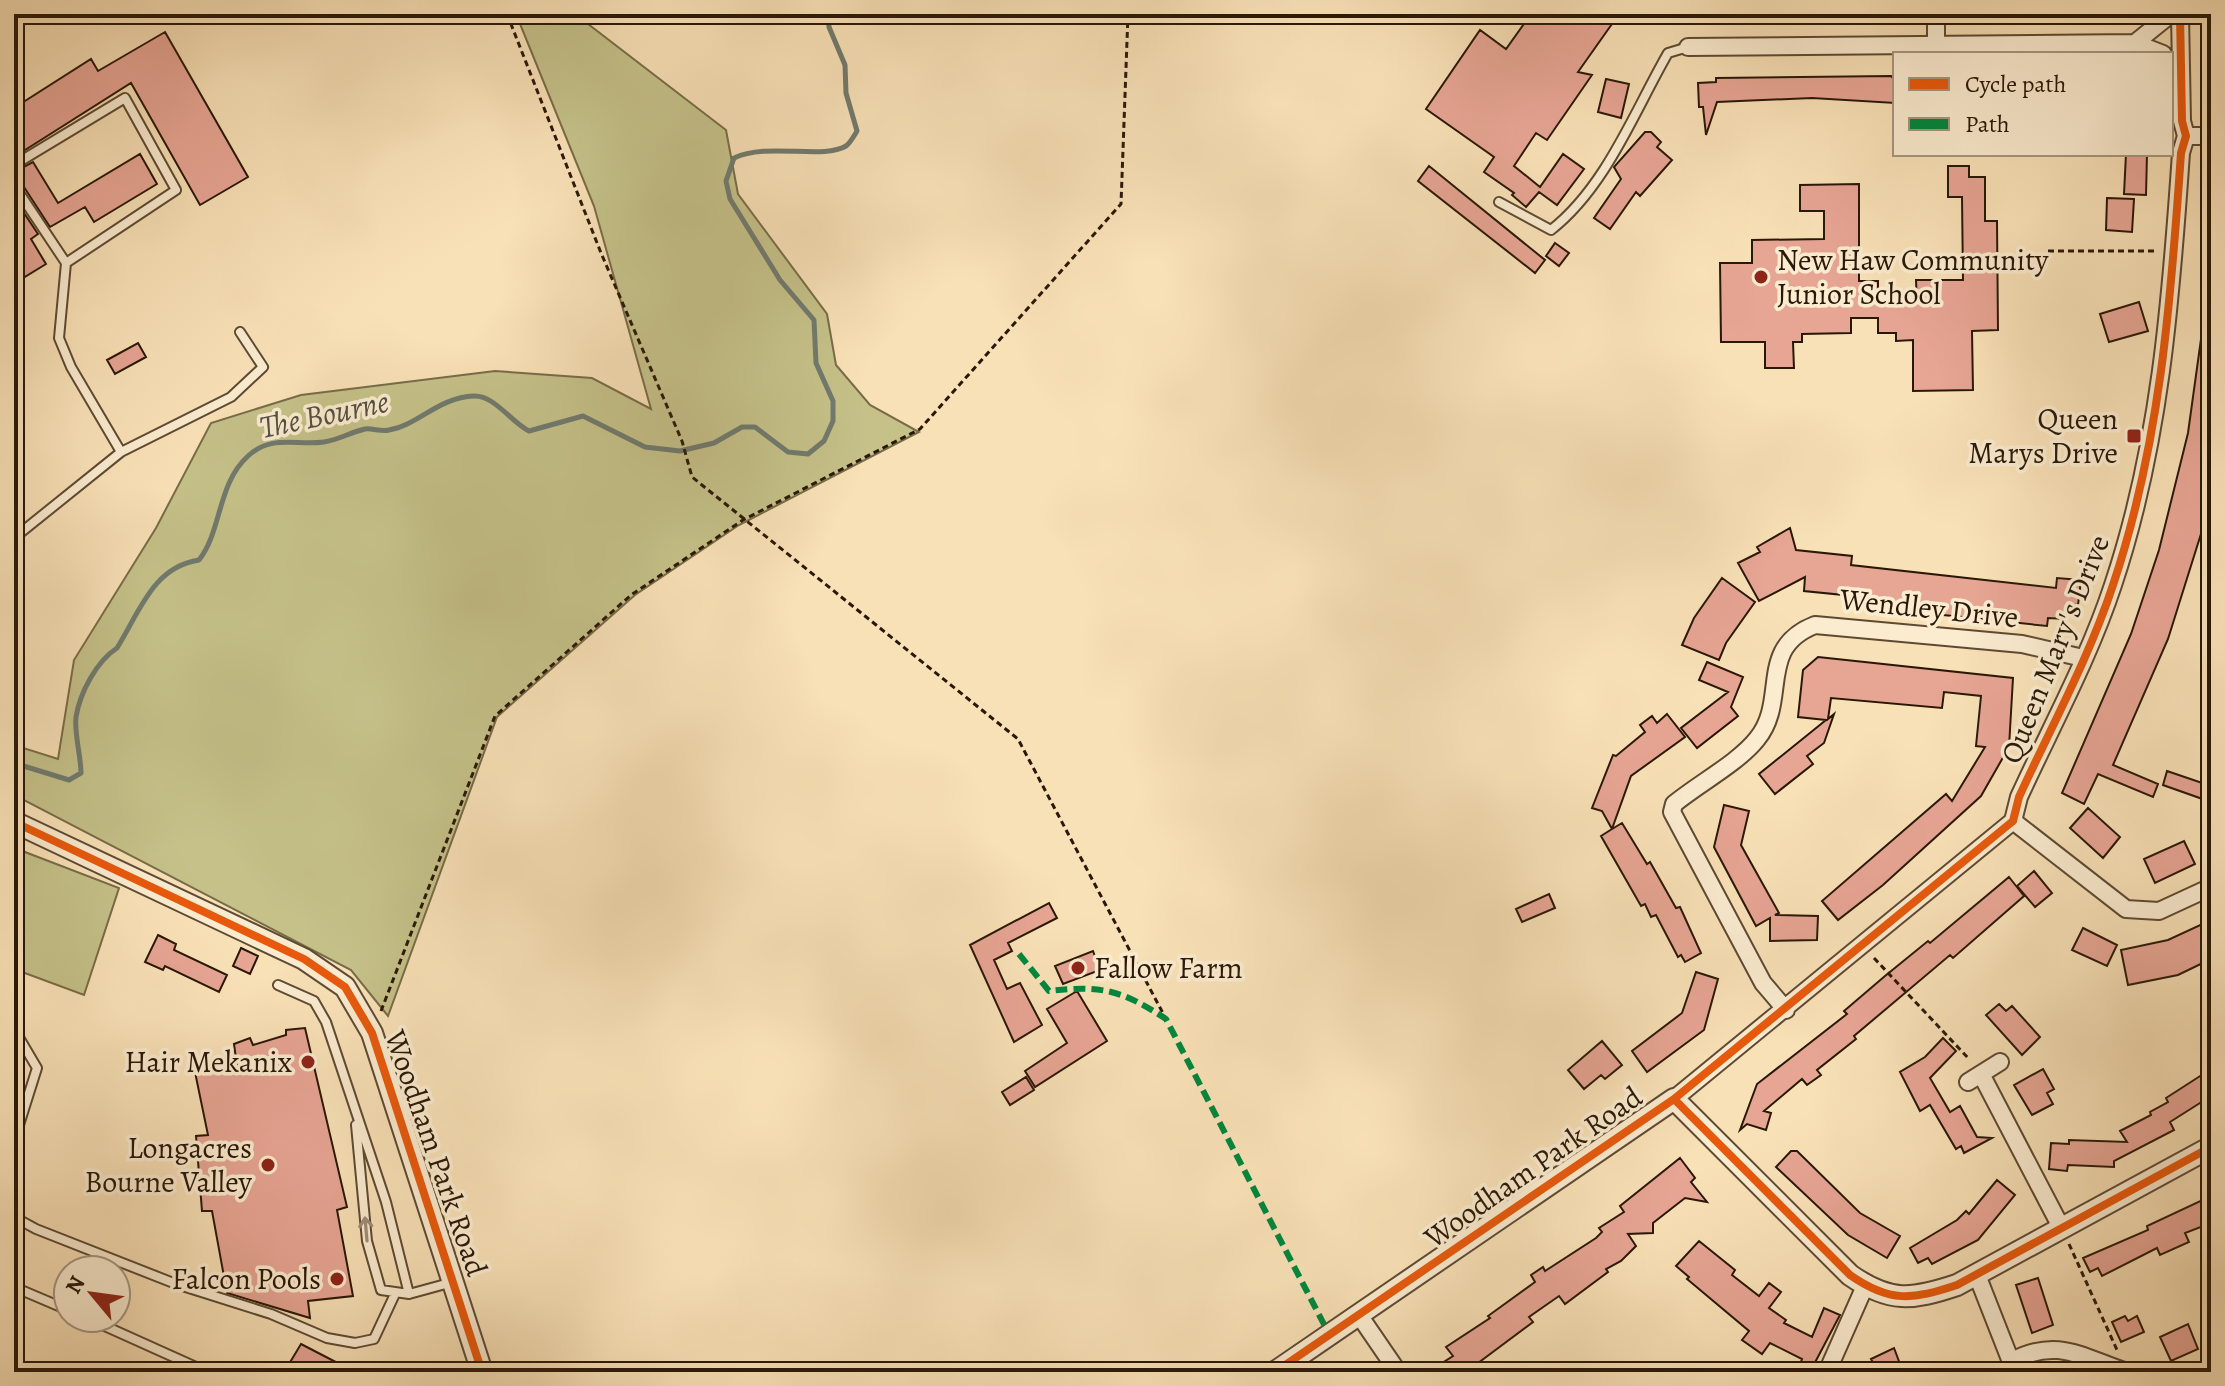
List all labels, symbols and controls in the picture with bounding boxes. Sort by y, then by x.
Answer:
legend [1893,52,2173,156]
text: Cycle path [1965,68,2066,100]
text: Path [1965,108,2010,140]
place label: New Haw Community Junior School [1777,240,2049,314]
marker: New Haw Community Junior School [1752,268,1770,286]
water label: The Bourne [255,379,393,449]
place label: Queen Marys Drive [1968,399,2118,473]
marker: Queen Marys Drive [2125,427,2143,445]
street label: Queen Mary's Drive [1991,529,2119,769]
street label: Wendley Drive [1837,579,2020,637]
place label: Fallow Farm [1094,948,1243,988]
marker: Fallow Farm [1069,959,1087,977]
street label: Woodham Park Road [375,1024,497,1282]
place label: Hair Mekanix [124,1042,292,1082]
marker: Hair Mekanix [299,1053,317,1071]
street label: Woodham Park Road [1415,1076,1651,1258]
place label: Longacres Bourne Valley [85,1128,253,1202]
marker: Longacres Bourne Valley [259,1156,277,1174]
one-way arrow [358,1216,373,1243]
north arrow [52,1254,132,1334]
place label: Falcon Pools [172,1259,321,1299]
marker: Falcon Pools [328,1270,346,1288]
text: N [58,1271,92,1299]

